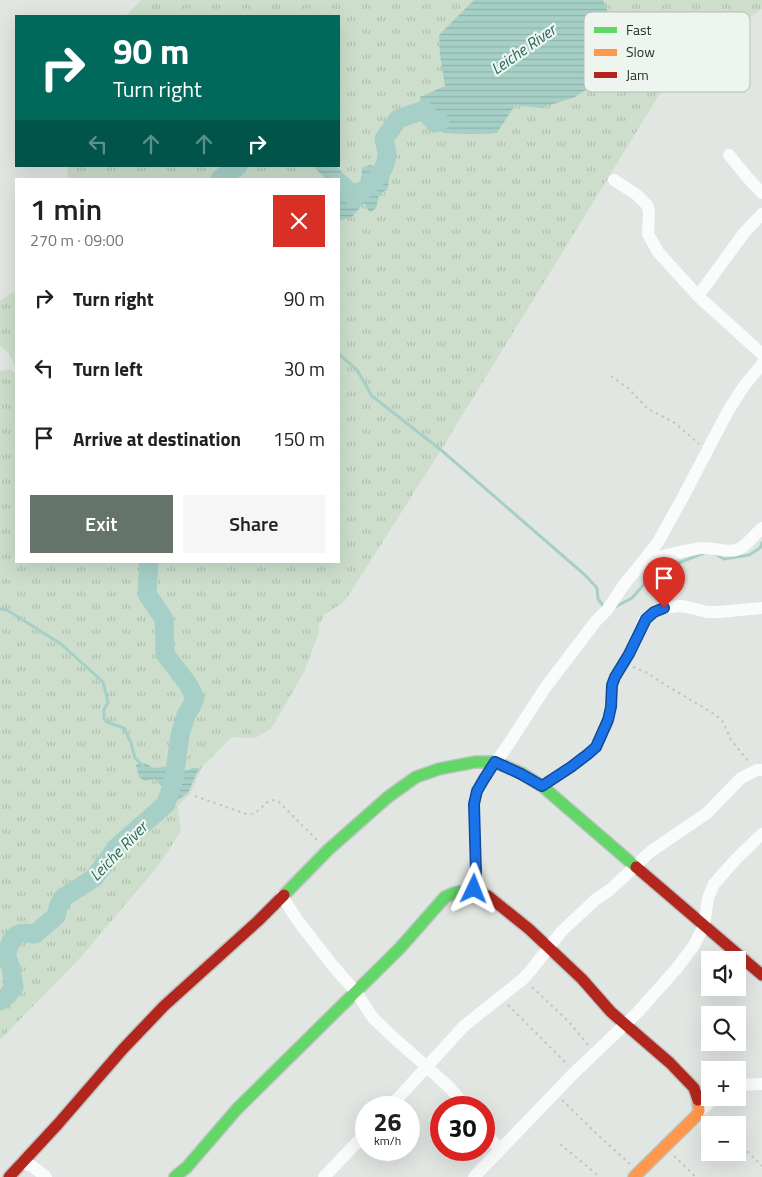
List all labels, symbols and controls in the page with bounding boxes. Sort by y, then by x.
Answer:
legend [584,12,750,92]
water label: Leiche River [486,17,562,80]
text: Fast [626,19,651,40]
text: 90 m [113,24,189,78]
icon: right [30,35,95,100]
text: Slow [626,41,655,62]
text: Jam [626,64,649,85]
text: Turn right [113,72,202,106]
icon: left [84,130,112,158]
icon: ahead [137,130,165,158]
icon: ahead [190,130,218,158]
icon: right [243,130,271,158]
text: 1 min [30,186,102,232]
button: close [273,195,325,247]
text: 270 m · 09:00 [30,228,124,252]
icon: right [30,284,58,312]
text: Turn right [73,284,154,313]
text: 90 m [284,284,325,313]
icon: left [30,354,58,382]
text: Turn left [73,354,143,383]
text: 30 m [284,354,325,383]
icon: arrive [30,424,58,452]
text: Arrive at destination [73,424,241,453]
text: 150 m [273,424,325,453]
button: Exit [30,495,173,553]
button: Share [183,495,325,553]
pin [643,557,685,608]
icon: arrive [650,564,678,592]
water label: Leiche River [83,814,154,886]
position arrow [447,862,499,914]
map controls [701,951,746,1161]
button: sound [701,951,746,996]
button: search [701,1006,746,1051]
button: + [701,1061,746,1106]
speed limit sign: 30 [430,1096,495,1161]
text: 26 [373,1103,402,1141]
button: − [701,1116,746,1161]
text: km/h [374,1131,401,1150]

